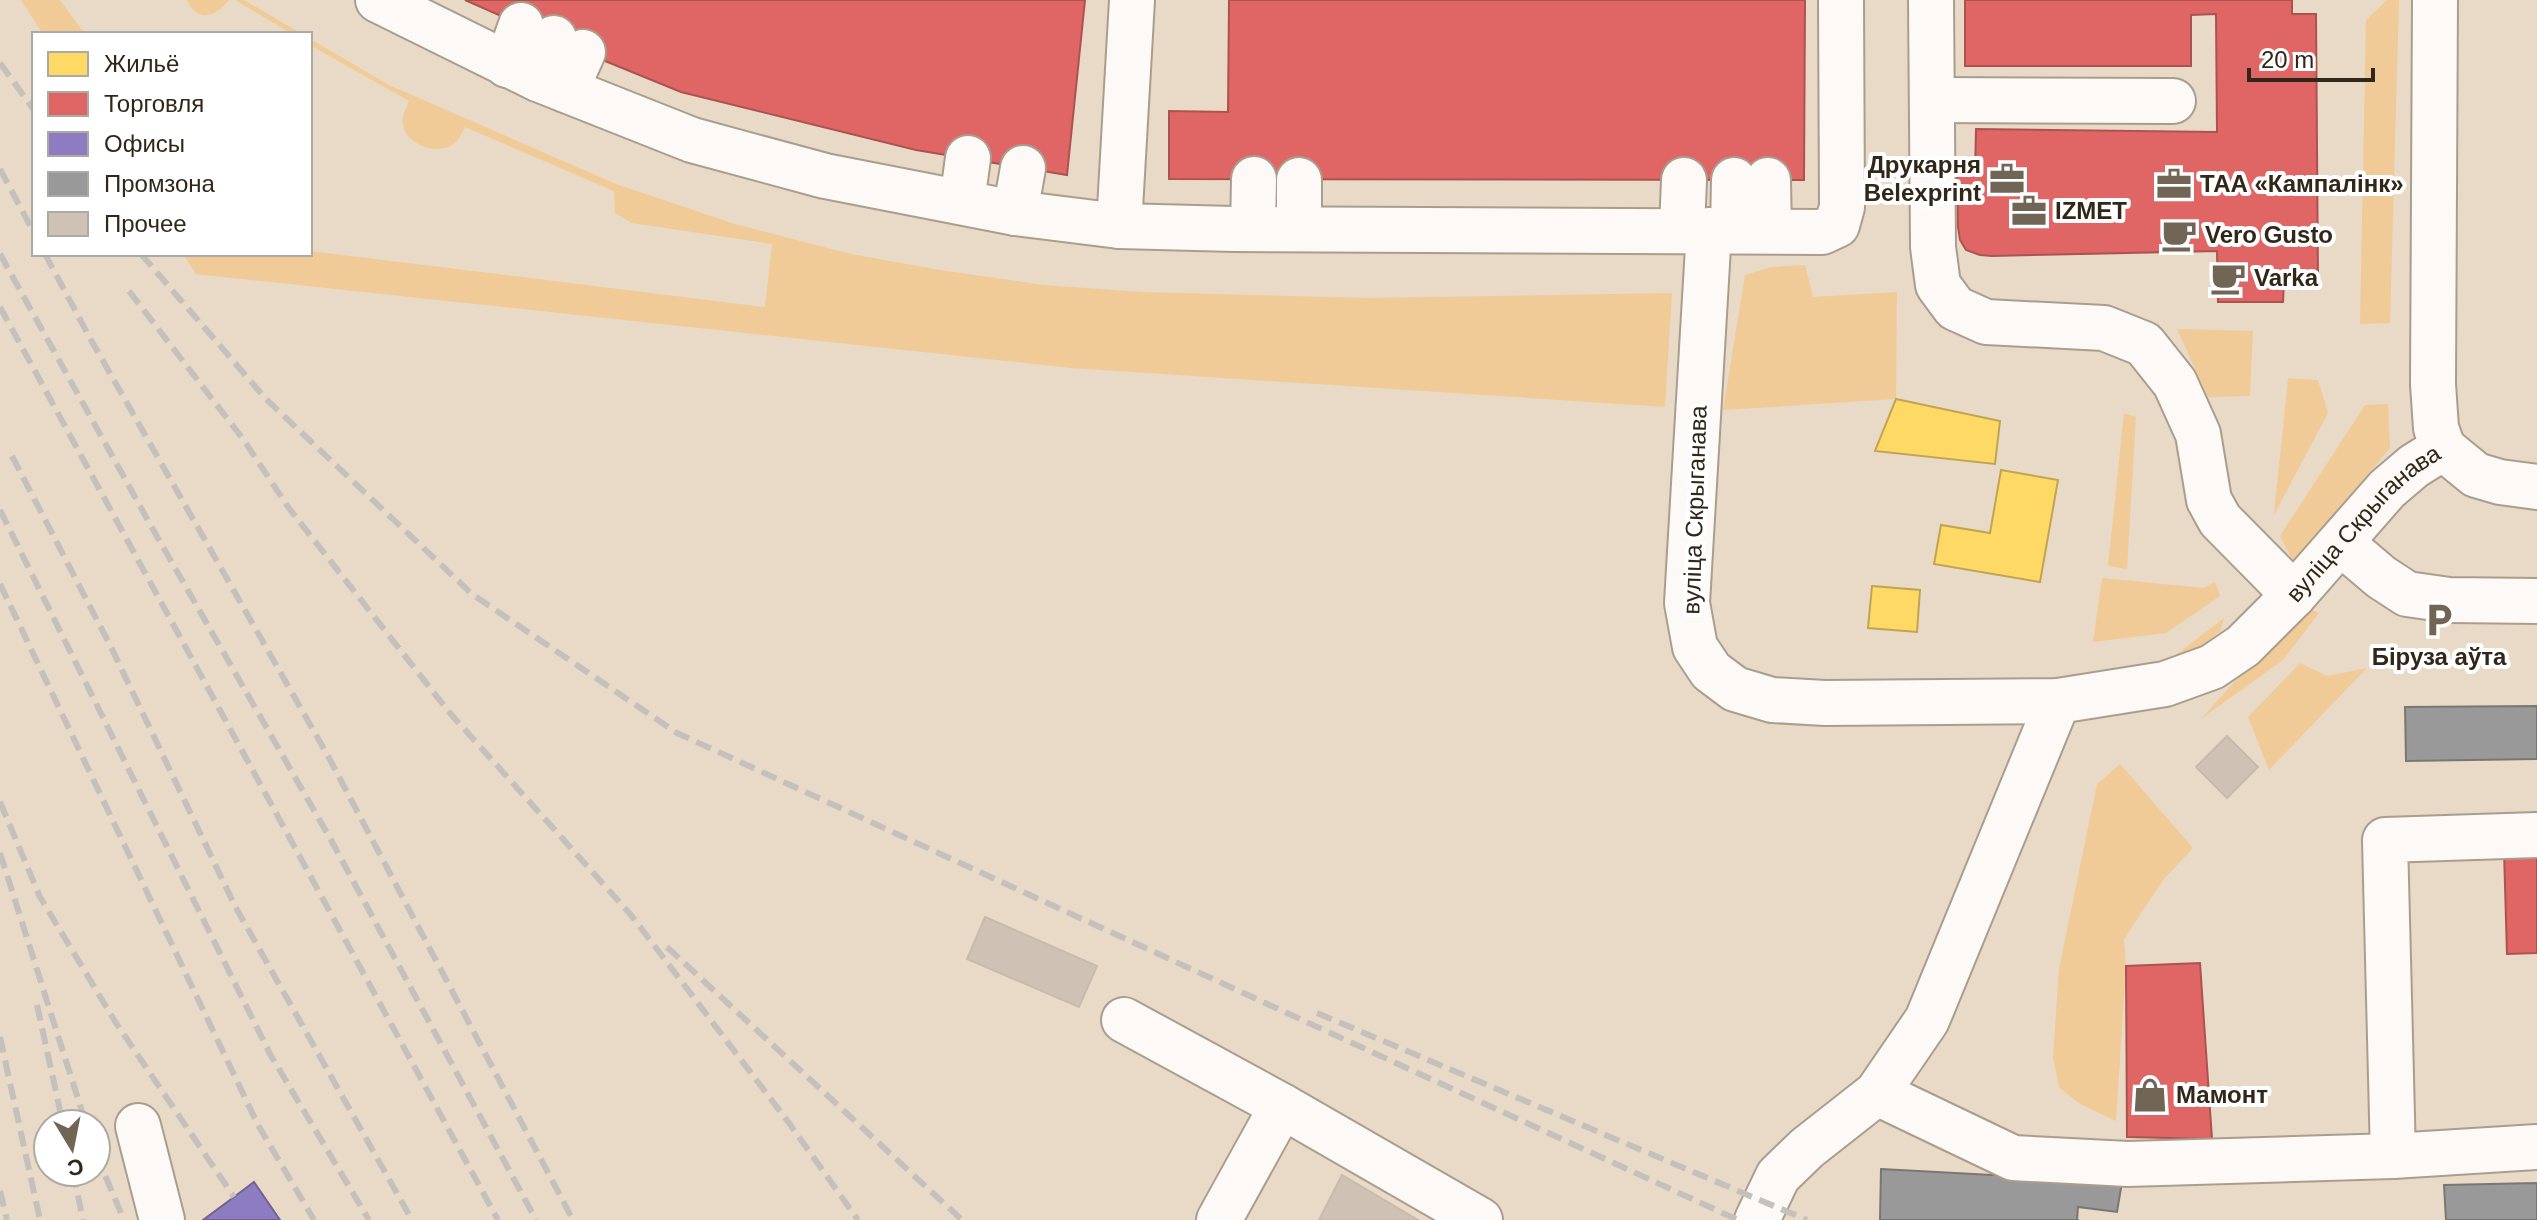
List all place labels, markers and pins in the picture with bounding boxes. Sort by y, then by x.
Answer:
place label: Друкарня Belexprint [1864,151,1981,206]
office icon: Друкарня Belexprint [1988,160,2026,198]
office icon: ТАА «Кампалінк» [2155,165,2193,203]
place label: ТАА «Кампалінк» [2200,170,2403,197]
office icon: IZMET [2010,192,2048,230]
place label: IZMET [2055,197,2127,224]
cafe icon: Vero Gusto [2160,216,2198,254]
place label: Vero Gusto [2205,221,2333,248]
cafe icon: Varka [2209,259,2247,297]
place label: Varka [2254,264,2319,291]
parking icon: Біруза аўта [2420,601,2458,639]
place label: Біруза аўта [2372,643,2507,670]
shop icon: Мамонт [2131,1076,2169,1114]
place label: Мамонт [2176,1081,2268,1108]

